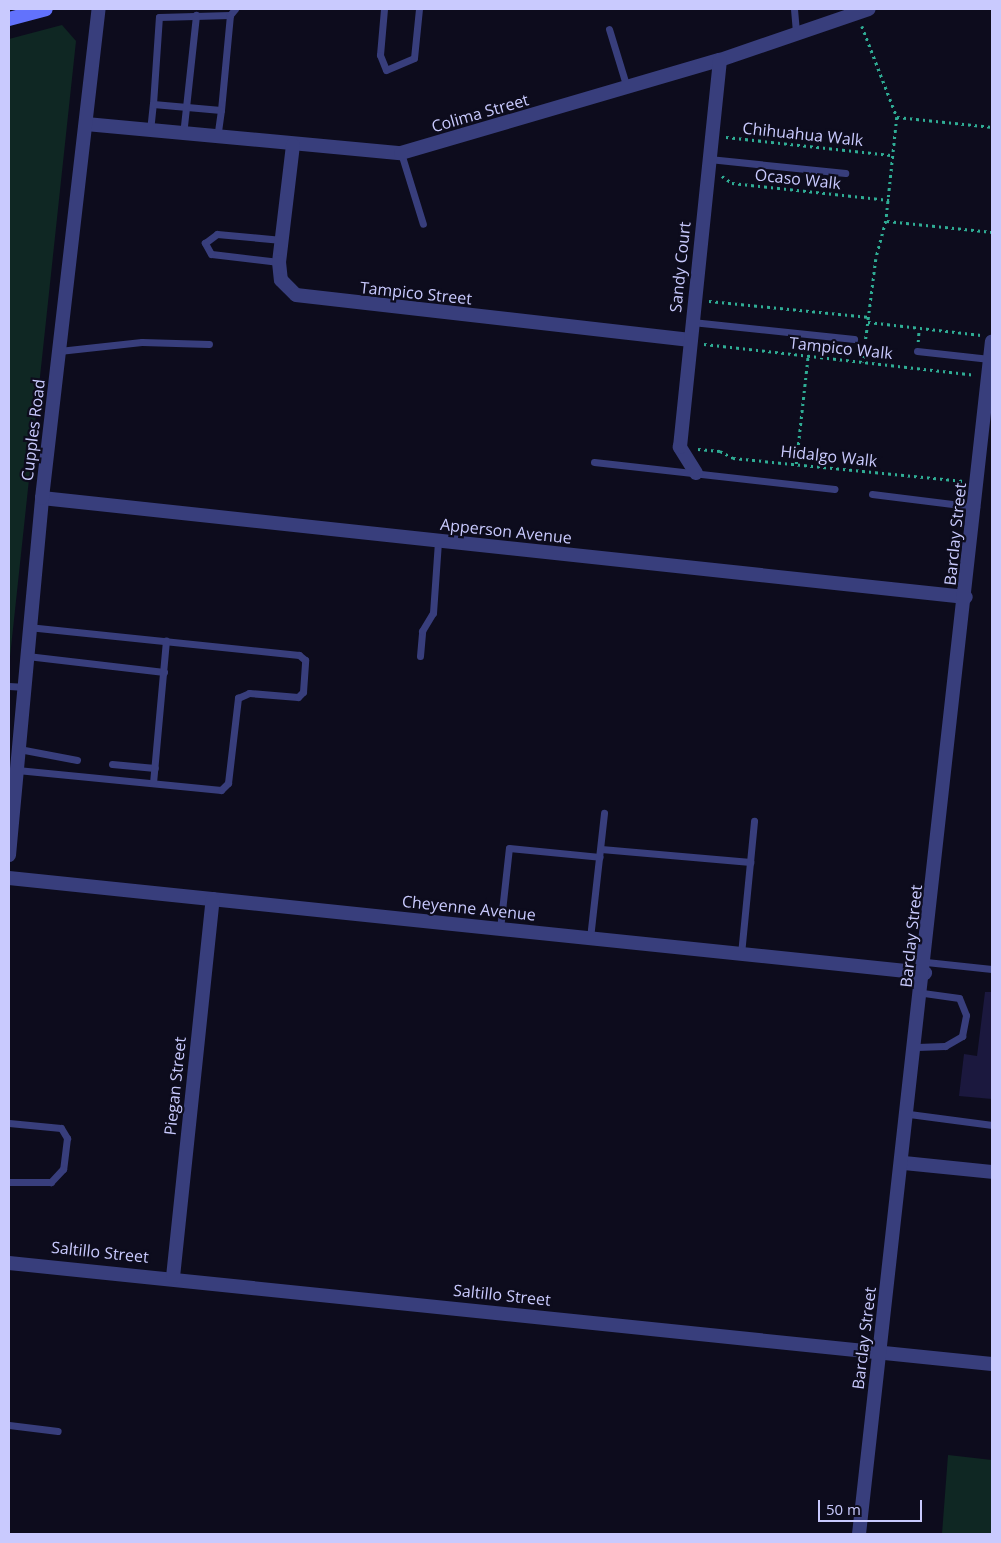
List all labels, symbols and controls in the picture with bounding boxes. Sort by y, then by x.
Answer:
street label: Colima Street [429,90,531,136]
street label: Chihuahua Walk [742,118,864,150]
street label: Ocaso Walk [754,165,842,193]
street label: Sandy Court [666,221,694,313]
street label: Tampico Street [359,278,473,308]
street label: Tampico Walk [788,333,894,363]
street label: Cupples Road [17,378,49,482]
street label: Hidalgo Walk [780,441,878,471]
street label: Barclay Street [940,482,970,586]
street label: Apperson Avenue [439,515,573,547]
street label: Barclay Street [896,884,926,988]
street label: Cheyenne Avenue [401,891,537,925]
street label: Piegan Street [160,1036,190,1136]
street label: Saltillo Street [50,1237,150,1267]
street label: Saltillo Street [452,1280,552,1310]
street label: Barclay Street [848,1286,880,1390]
scale bar [821,1490,925,1522]
text: 50 m [826,1499,861,1519]

